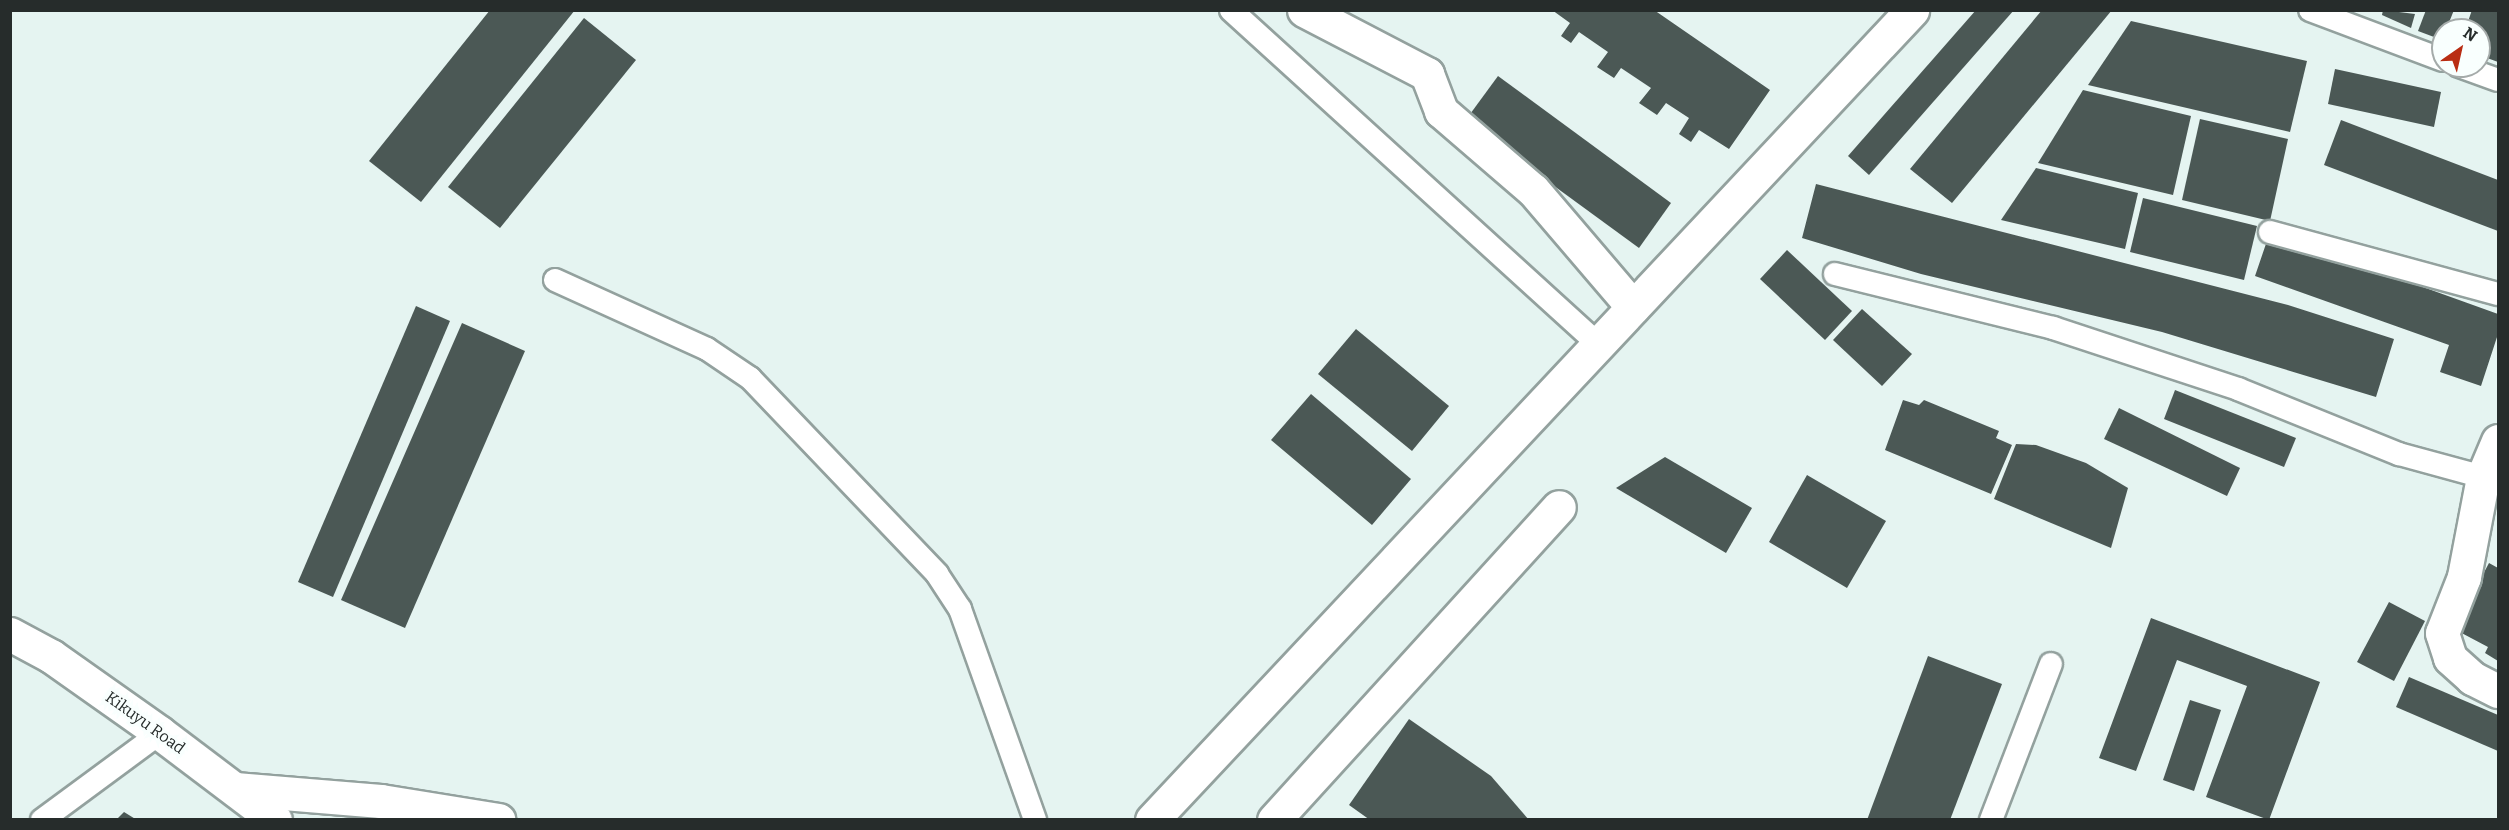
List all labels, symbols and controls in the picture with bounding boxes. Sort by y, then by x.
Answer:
north arrow [2431,18,2491,78]
text: N [2460,23,2481,46]
street label: Kikuyu Road [101,688,189,758]

